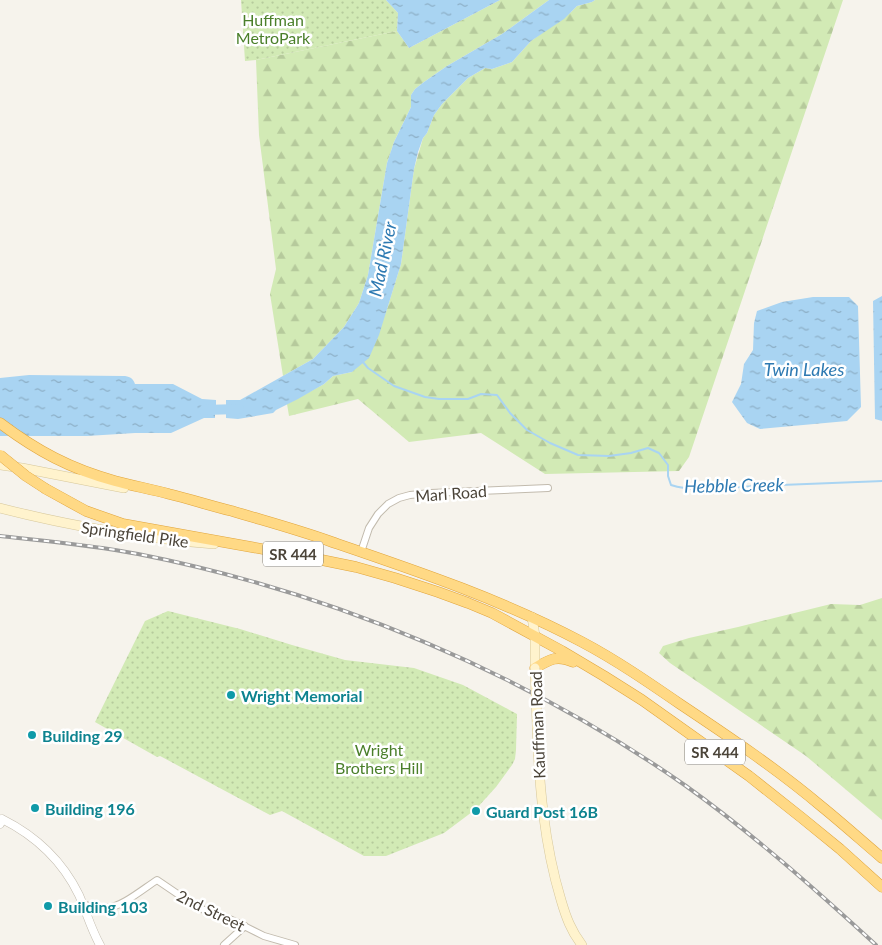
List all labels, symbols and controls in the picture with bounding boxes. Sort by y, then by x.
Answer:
park label: Huffman MetroPark [236,10,311,47]
water label: Mad River [363,219,401,298]
water label: Twin Lakes [764,358,844,380]
water label: Hebble Creek [684,473,785,497]
street label: Marl Road [415,481,487,505]
street label: Springfield Pike [80,517,190,551]
road number: SR 444 [263,542,323,566]
street label: Kauffman Road [526,671,548,779]
place label: Wright Memorial [241,686,362,705]
marker: Wright Memorial [225,689,237,701]
place label: Building 29 [42,726,123,745]
marker: Building 29 [26,729,38,741]
park label: Wright Brothers Hill [335,740,423,777]
road number: SR 444 [685,740,745,764]
place label: Building 196 [45,799,135,818]
marker: Building 196 [29,802,41,814]
place label: Guard Post 16B [486,802,598,821]
marker: Guard Post 16B [470,805,482,817]
street label: 2nd Street [174,885,248,935]
place label: Building 103 [58,897,148,916]
marker: Building 103 [42,900,54,912]

